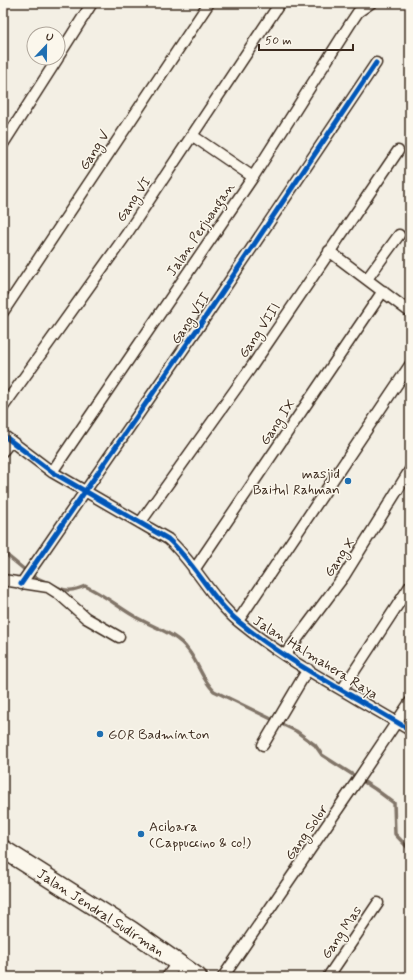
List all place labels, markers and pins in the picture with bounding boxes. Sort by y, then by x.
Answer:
place label: masjid Baitul Rahman [253,465,340,499]
marker: masjid Baitul Rahman [343,476,353,486]
place label: GOR Badminton [108,726,210,744]
marker: GOR Badminton [95,729,105,739]
place label: Acibara (Cappuccino & co!) [149,818,251,852]
marker: Acibara (Cappuccino & co!) [136,829,146,839]

